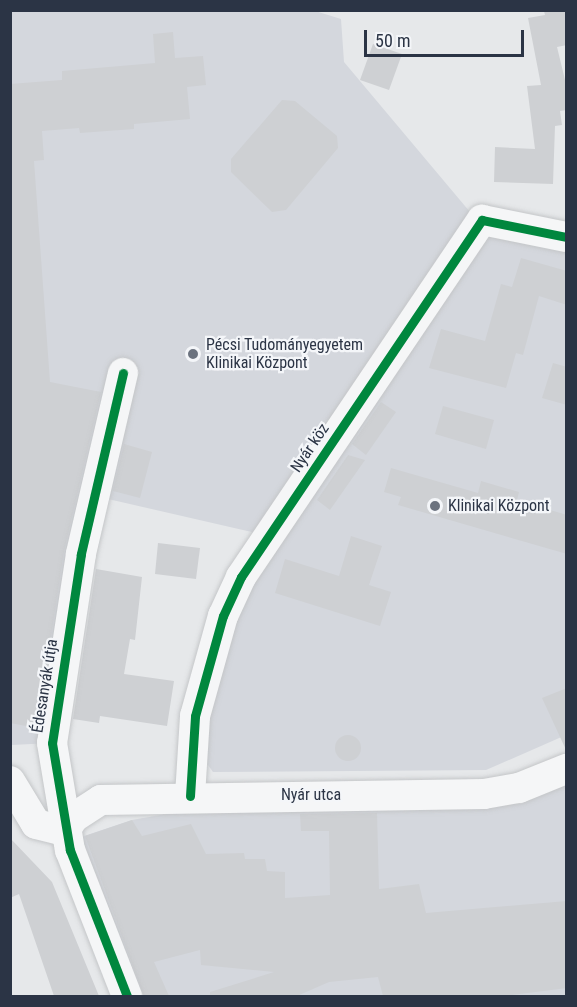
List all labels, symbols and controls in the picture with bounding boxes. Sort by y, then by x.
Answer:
scale bar [367,18,528,56]
text: 50 m [375,30,410,51]
place label: Pécsi Tudományegyetem Klinikai Központ [206,335,363,373]
marker: Pécsi Tudományegyetem Klinikai Központ [184,345,202,363]
street label: Nyár köz [287,420,333,476]
place label: Klinikai Központ [448,496,550,516]
marker: Klinikai Központ [426,497,444,515]
street label: Édesanyák útja [28,638,62,734]
street label: Nyár utca [281,785,341,805]

